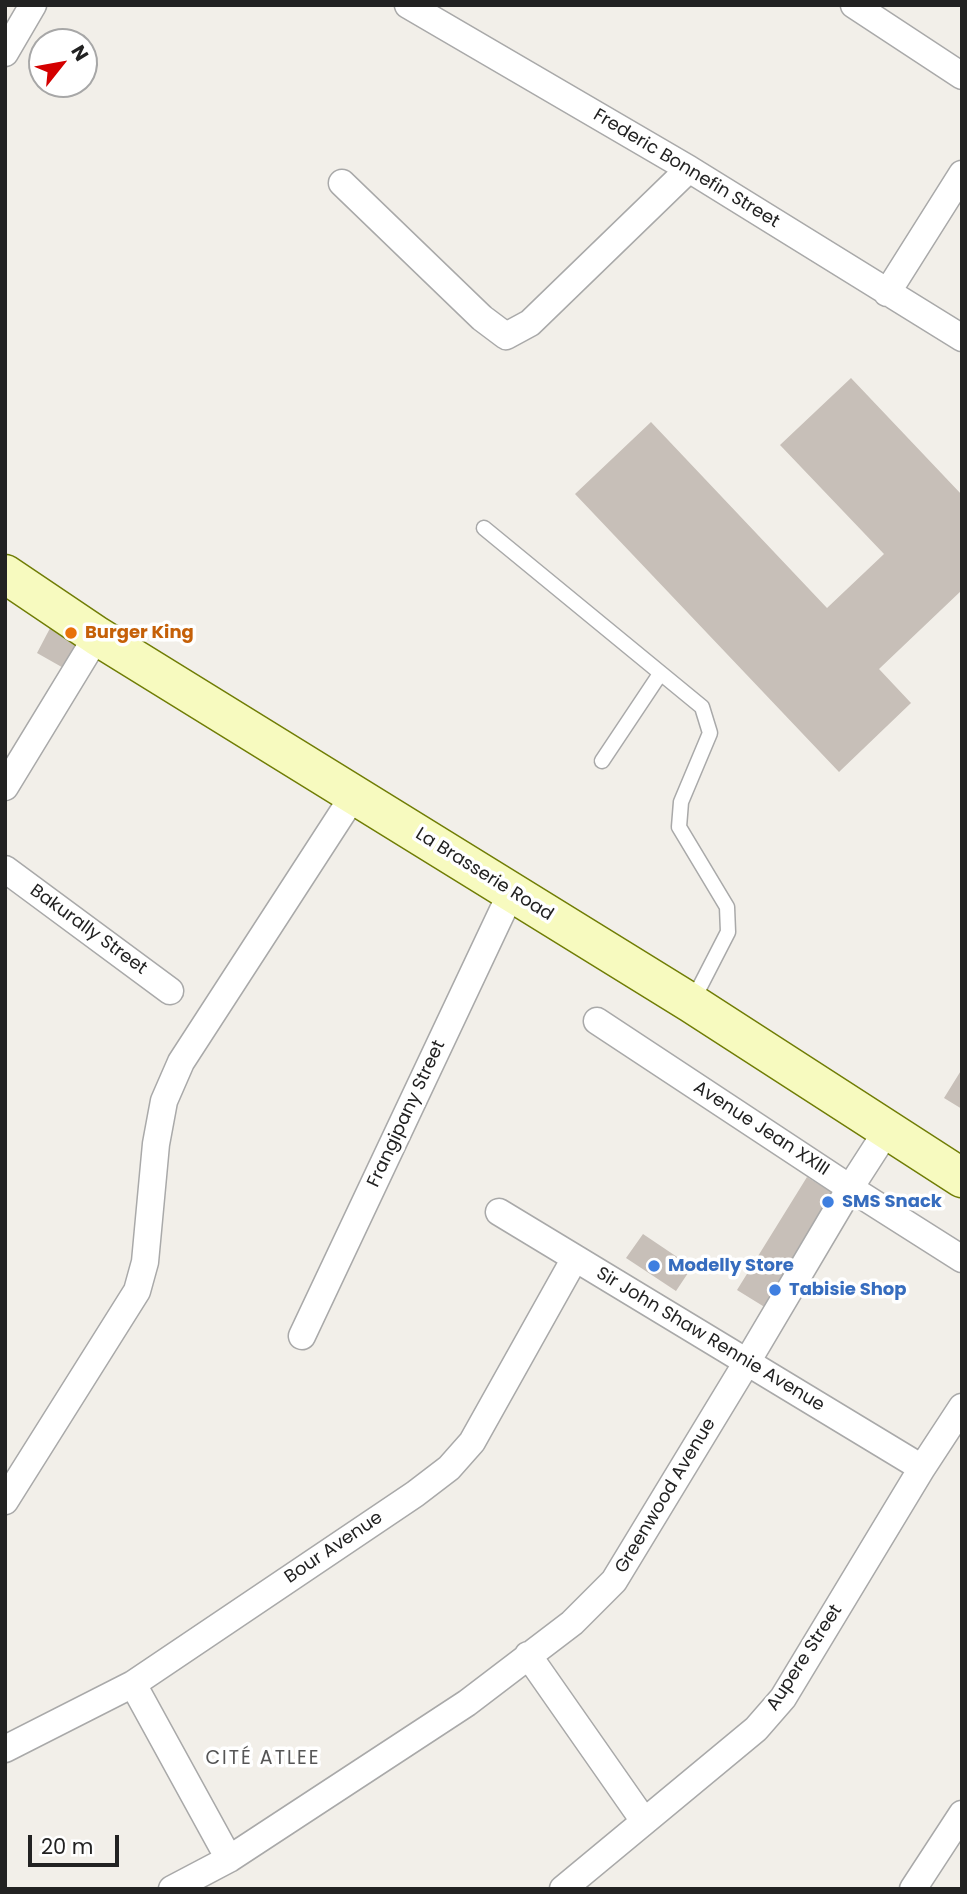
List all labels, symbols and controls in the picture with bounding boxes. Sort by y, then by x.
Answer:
north arrow [28,28,98,98]
text: N [64,40,95,66]
street label: Frederic Bonnefin Street [589,105,783,233]
place label: Burger King [85,622,194,644]
marker: Burger King [63,625,79,641]
street label: La Brasserie Road [411,824,557,926]
street label: Bakurally Street [25,880,151,980]
street label: Frangipany Street [363,1037,451,1191]
street label: Avenue Jean XXIII [689,1077,833,1181]
place label: SMS Snack [842,1191,942,1213]
marker: SMS Snack [820,1194,836,1210]
place label: Modelly Store [668,1255,794,1277]
marker: Modelly Store [646,1258,662,1274]
street label: Sir John Shaw Rennie Avenue [592,1263,828,1417]
place label: Tabisie Shop [789,1279,907,1301]
marker: Tabisie Shop [767,1282,783,1298]
street label: Greenwood Avenue [611,1415,721,1577]
street label: Bour Avenue [281,1507,387,1589]
street label: Aupere Street [763,1601,847,1715]
district label: CITÉ ATLEE [207,1748,319,1770]
scale bar [32,1820,122,1864]
text: 20 m [41,1832,94,1861]

